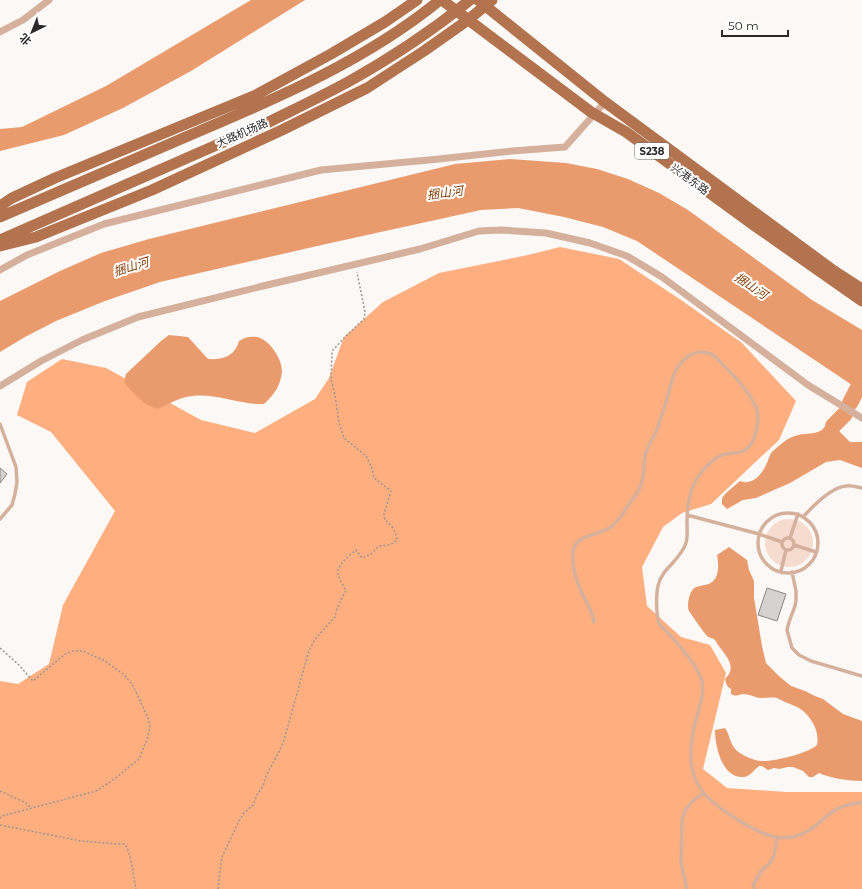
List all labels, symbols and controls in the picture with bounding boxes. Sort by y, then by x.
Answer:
north arrow [12,12,52,52]
scale bar [722,12,788,38]
text: 50 m [728,18,759,33]
text: 北 [16,30,34,48]
street label: 大路机场路 [214,115,270,151]
road number: S238 [635,143,669,159]
street label: 兴港东路 [668,160,712,198]
water label: 捆山河 [426,183,466,202]
water label: 捆山河 [111,254,152,279]
water label: 捆山河 [732,269,772,303]

